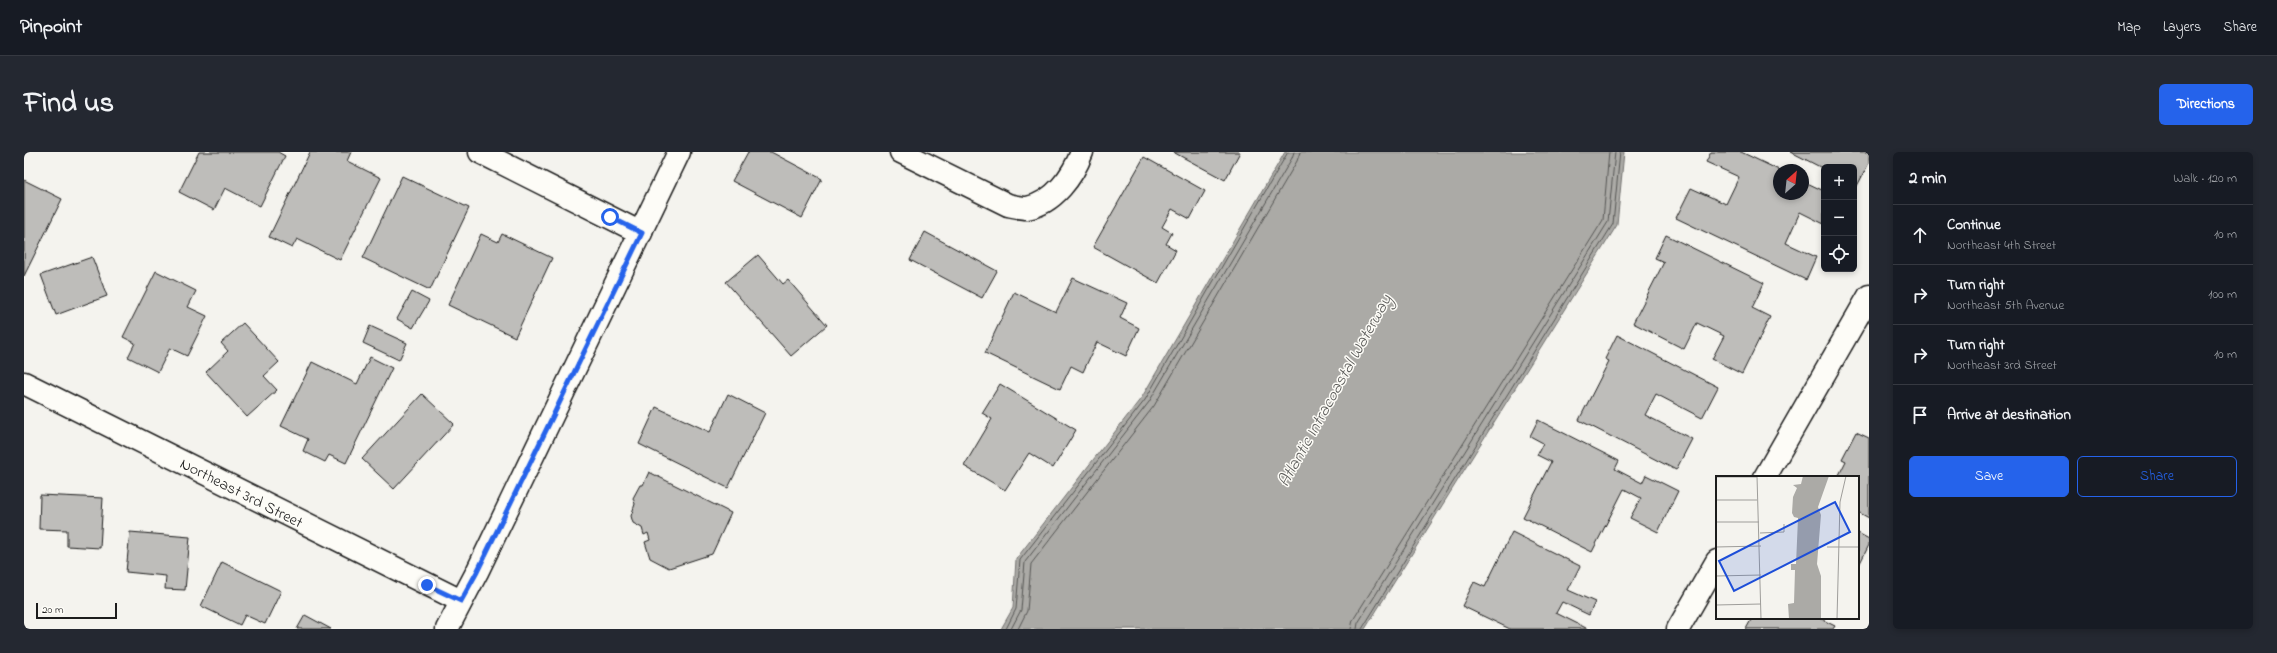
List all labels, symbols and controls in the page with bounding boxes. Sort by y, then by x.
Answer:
text: Pinpoint [20,14,82,41]
text: Map [2117,17,2141,38]
text: Layers [2163,17,2201,38]
text: Share [2223,17,2257,38]
text: Find us [24,84,114,125]
button: Directions [2159,84,2253,125]
north arrow [1773,164,1809,200]
map controls [1821,164,1857,272]
button: + [1821,164,1857,200]
text: 2 min [1909,166,1946,191]
text: Walk · 120 m [2173,169,2237,188]
button: − [1821,200,1857,236]
route start [601,208,619,226]
text: Continue [1947,214,2001,236]
icon: ahead [1909,224,1931,246]
text: 10 m [2214,225,2237,244]
button: locate [1821,236,1857,272]
text: Northeast 4th Street [1947,236,2056,255]
text: Turn right [1947,274,2005,296]
icon: right [1909,284,1931,306]
text: 100 m [2208,285,2237,304]
water label: Atlantic Intracoastal Waterway [1272,289,1400,492]
text: Northeast 5th Avenue [1947,296,2064,315]
text: Turn right [1947,334,2005,356]
icon: right [1909,344,1931,366]
text: 10 m [2214,345,2237,364]
text: Northeast 3rd Street [1947,356,2057,375]
icon: arrive [1909,404,1931,426]
text: Arrive at destination [1947,404,2071,426]
street label: Northeast 3rd Street [175,452,307,535]
button: Save [1909,456,2069,497]
button: Share [2077,456,2237,497]
inset map [1716,476,1859,619]
route end [418,576,436,594]
scale bar [36,601,117,620]
text: 20 m [42,602,64,618]

